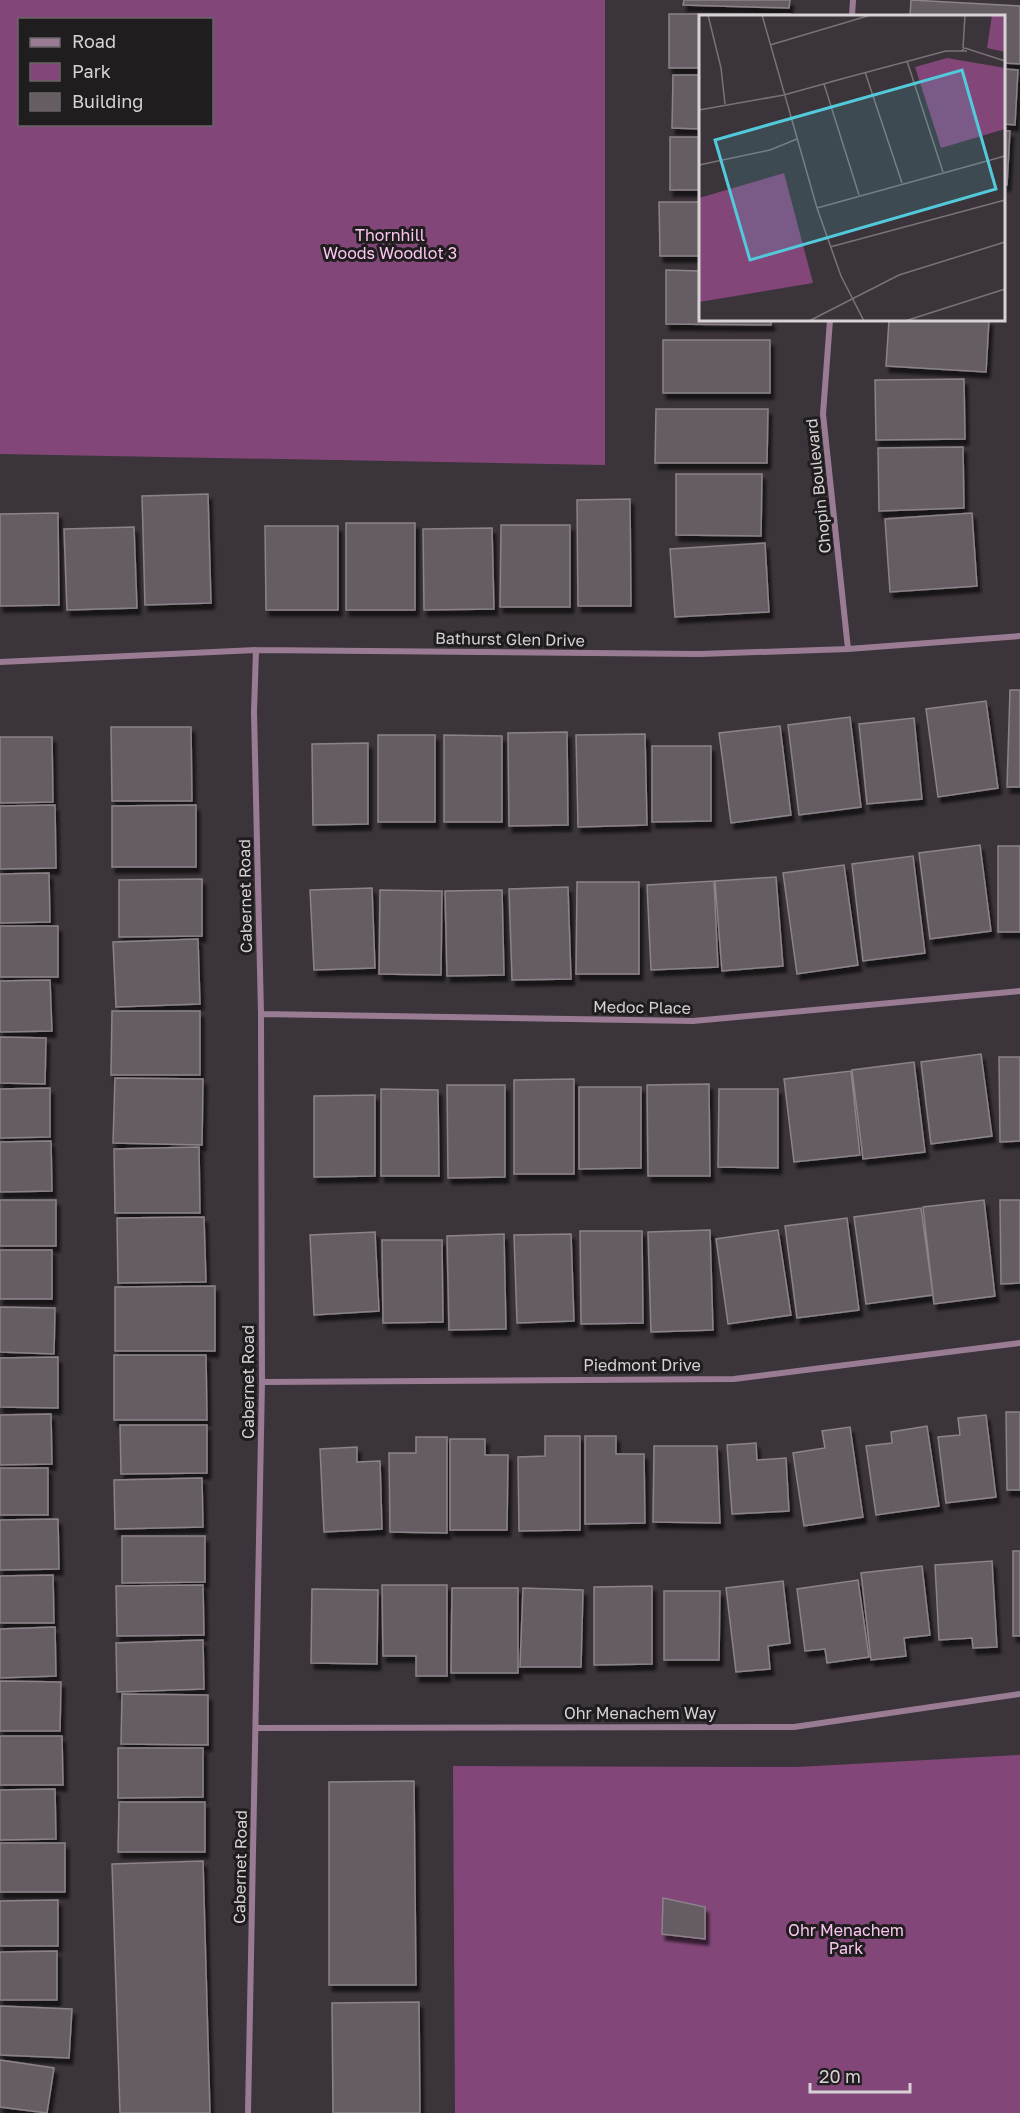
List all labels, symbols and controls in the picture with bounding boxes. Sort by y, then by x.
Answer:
inset map [699,15,1005,321]
legend [18,18,213,126]
text: Road [72,30,116,52]
text: Park [72,60,111,82]
text: Building [72,90,143,112]
park label: Thornhill Woods Woodlot 3 [323,225,457,263]
street label: Chopin Boulevard [801,417,835,555]
street label: Bathurst Glen Drive [435,628,585,650]
street label: Cabernet Road [234,839,256,953]
street label: Medoc Place [593,996,691,1018]
street label: Cabernet Road [238,1325,258,1439]
street label: Piedmont Drive [583,1355,701,1375]
street label: Ohr Menachem Way [564,1703,716,1723]
street label: Cabernet Road [229,1810,251,1924]
park label: Ohr Menachem Park [788,1920,904,1958]
scale bar [810,2056,910,2094]
text: 20 m [819,2065,861,2087]

